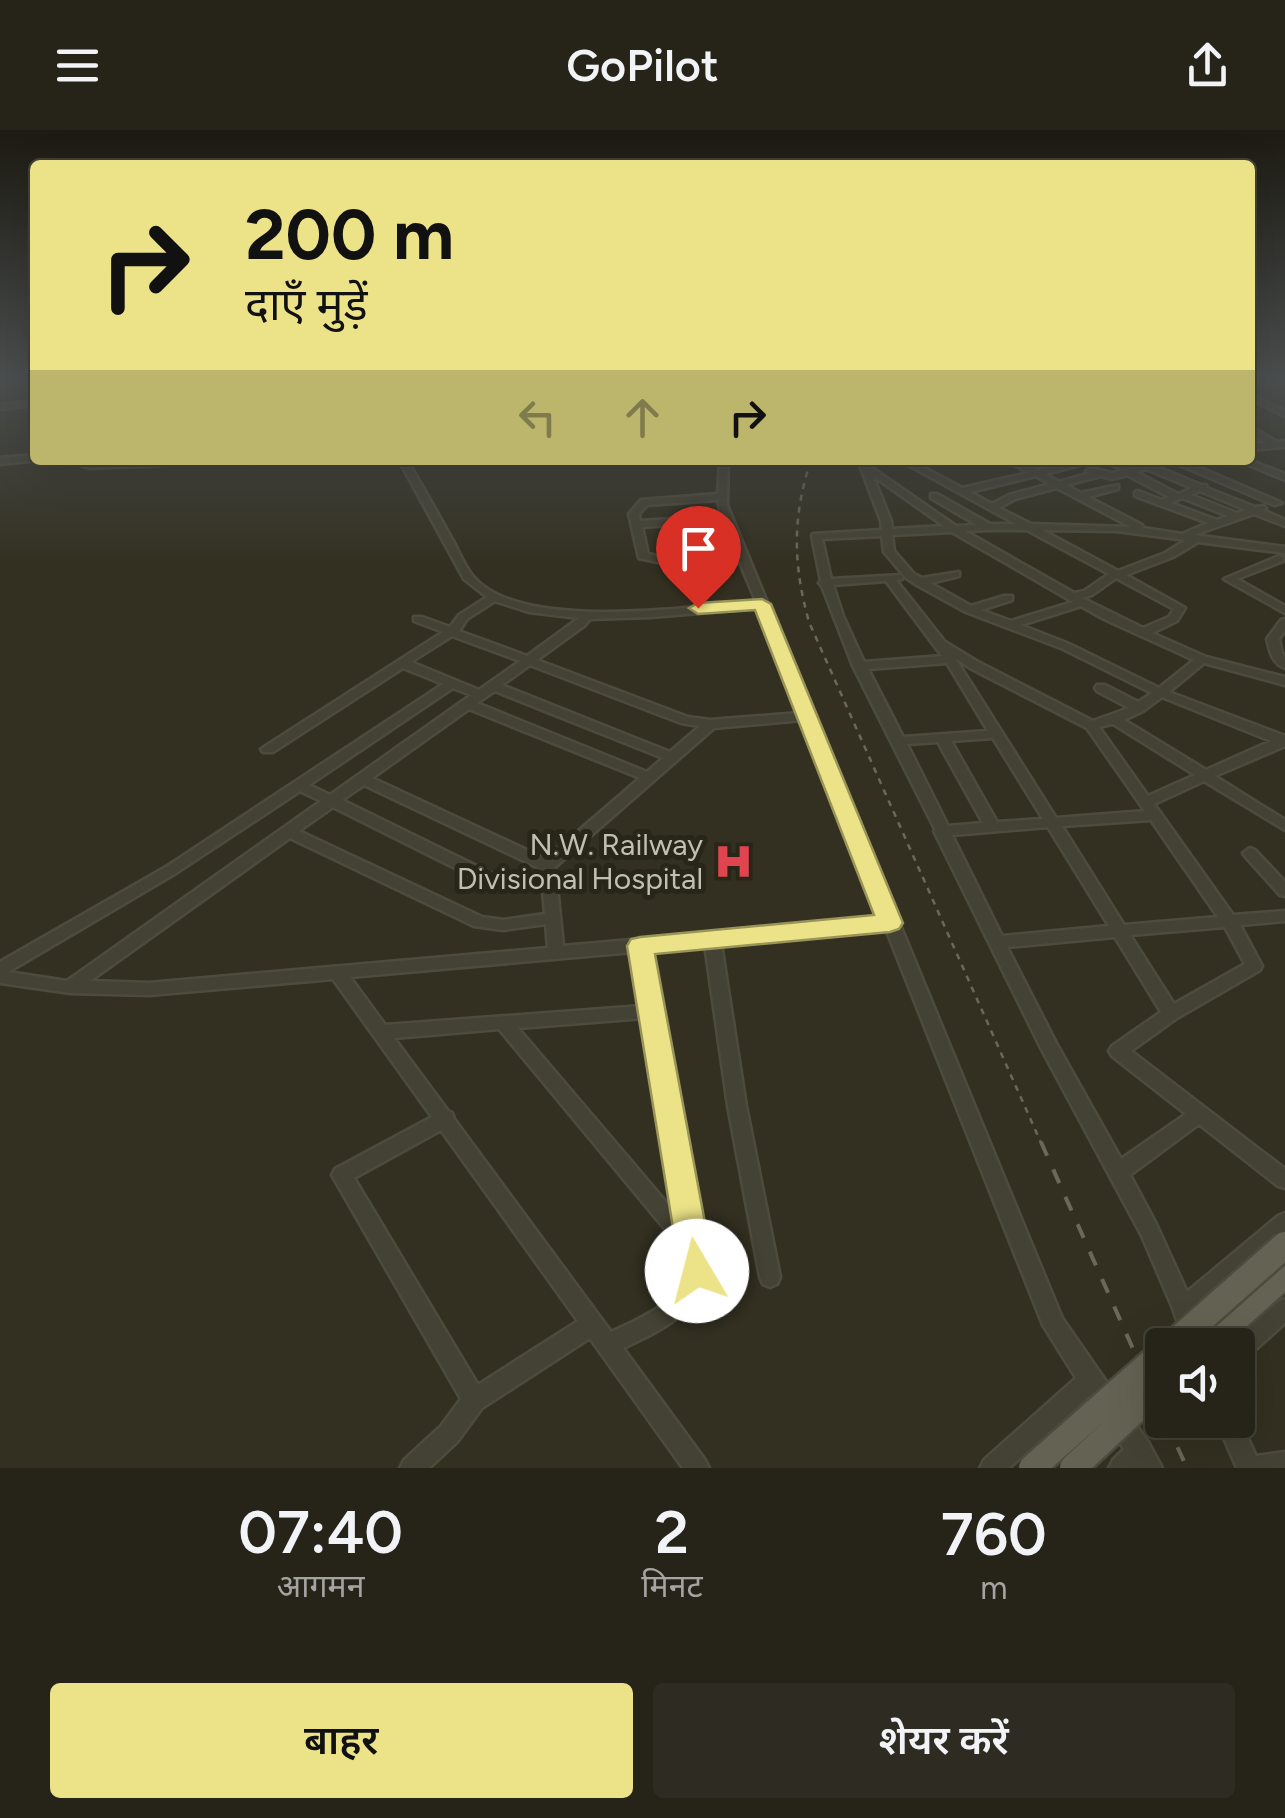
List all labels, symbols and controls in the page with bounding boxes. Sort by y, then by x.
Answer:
icon: menu [50,38,105,93]
text: GoPilot [566,38,719,92]
icon: share [1180,38,1235,93]
text: 200 m [245,192,454,277]
icon: right [80,200,210,330]
text: दाएँ मुड़ें [245,277,368,331]
icon: left [510,390,565,445]
icon: ahead [615,390,670,445]
icon: right [720,390,775,445]
pin [656,506,741,609]
icon: arrive [671,521,726,576]
place label: N.W. Railway Divisional Hospital [457,826,703,897]
hospital icon: N.W. Railway Divisional Hospital [712,840,754,882]
position arrow [645,1219,749,1323]
map controls [1145,1328,1255,1438]
button: sound [1145,1328,1255,1438]
text: 07:40 [238,1496,403,1568]
text: 2 [655,1496,689,1568]
text: 760 [941,1498,1047,1570]
text: आगमन [277,1567,364,1605]
text: मिनट [641,1567,703,1605]
text: m [980,1569,1007,1607]
button: बाहर [50,1683,633,1798]
button: शेयर करें [653,1683,1235,1798]

